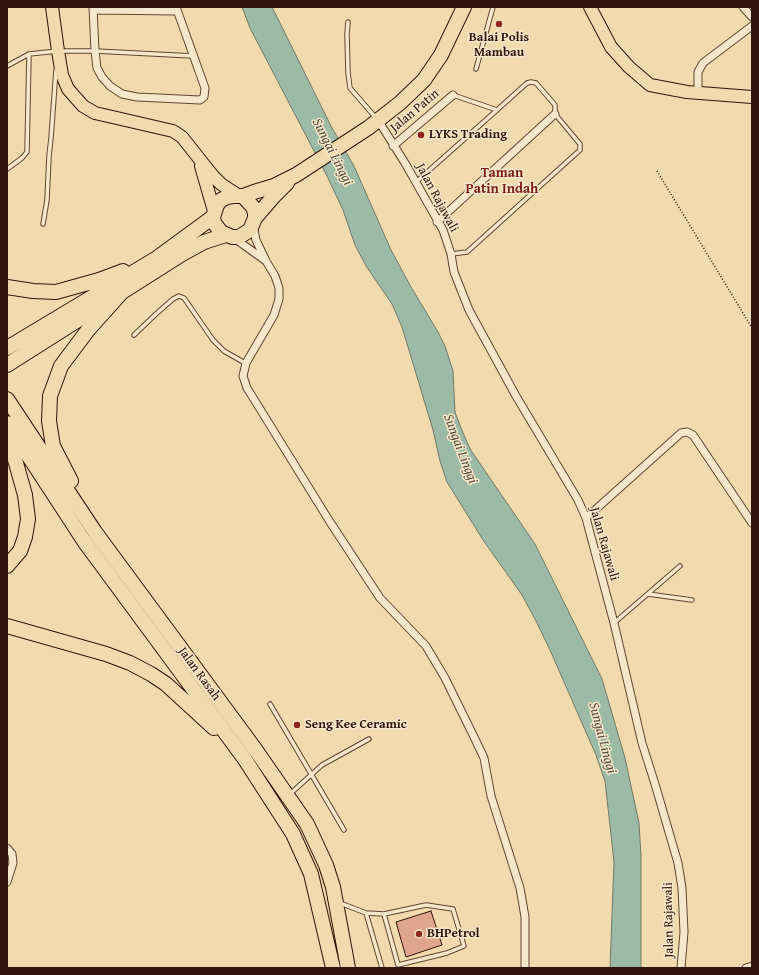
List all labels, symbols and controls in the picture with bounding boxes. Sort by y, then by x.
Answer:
marker: Balai Polis Mambau [494,19,504,29]
place label: Balai Polis Mambau [469,30,529,61]
street label: Jalan Patin [387,86,443,136]
water label: Sungai Linggi [308,116,356,188]
place label: LYKS Trading [429,127,507,143]
marker: LYKS Trading [416,130,426,140]
street label: Jalan Rajawali [412,161,462,235]
district label: Taman Patin Indah [466,165,538,198]
water label: Sungai Linggi [439,412,481,486]
street label: Jalan Rajawali [586,505,622,583]
street label: Jalan Rasah [174,644,224,704]
water label: Sungai Linggi [584,701,620,775]
place label: Seng Kee Ceramic [305,717,407,733]
marker: Seng Kee Ceramic [292,720,302,730]
street label: Jalan Rajawali [661,882,677,958]
place label: BHPetrol [427,926,480,942]
marker: BHPetrol [414,929,424,939]

